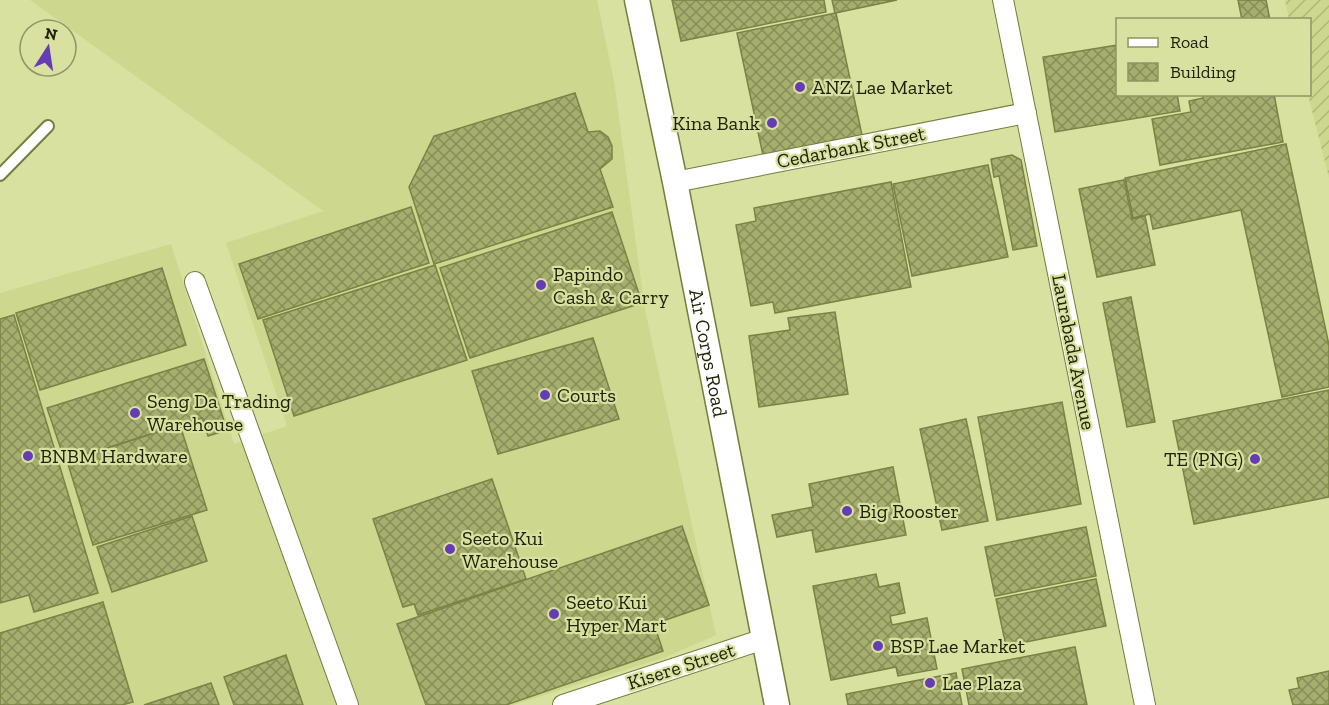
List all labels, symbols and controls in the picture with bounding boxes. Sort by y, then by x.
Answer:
north arrow [18,18,78,78]
legend [1116,18,1311,96]
text: N [43,23,59,44]
text: Road [1170,31,1209,53]
text: Building [1170,61,1236,83]
place label: ANZ Lae Market [812,75,953,99]
marker: ANZ Lae Market [793,80,807,94]
place label: Kina Bank [672,111,761,135]
marker: Kina Bank [765,116,779,130]
street label: Cedarbank Street [775,121,928,173]
place label: Papindo Cash & Carry [553,262,669,309]
street label: Laurabada Avenue [1047,272,1101,432]
marker: Papindo Cash & Carry [534,278,548,292]
street label: Air Corps Road [684,287,733,419]
place label: Courts [557,383,616,407]
marker: Courts [538,388,552,402]
place label: Seng Da Trading Warehouse [147,389,291,436]
marker: Seng Da Trading Warehouse [128,406,142,420]
place label: BNBM Hardware [40,444,188,468]
place label: TE (PNG) [1164,447,1243,471]
marker: BNBM Hardware [21,449,35,463]
marker: TE (PNG) [1248,452,1262,466]
place label: Big Rooster [859,499,959,523]
marker: Big Rooster [840,504,854,518]
place label: Seeto Kui Warehouse [462,526,558,573]
marker: Seeto Kui Warehouse [443,542,457,556]
place label: Seeto Kui Hyper Mart [566,590,667,637]
marker: Seeto Kui Hyper Mart [547,607,561,621]
place label: BSP Lae Market [890,634,1026,658]
street label: Kisere Street [624,637,738,695]
marker: BSP Lae Market [871,639,885,653]
place label: Lae Plaza [942,671,1022,695]
marker: Lae Plaza [923,676,937,690]

